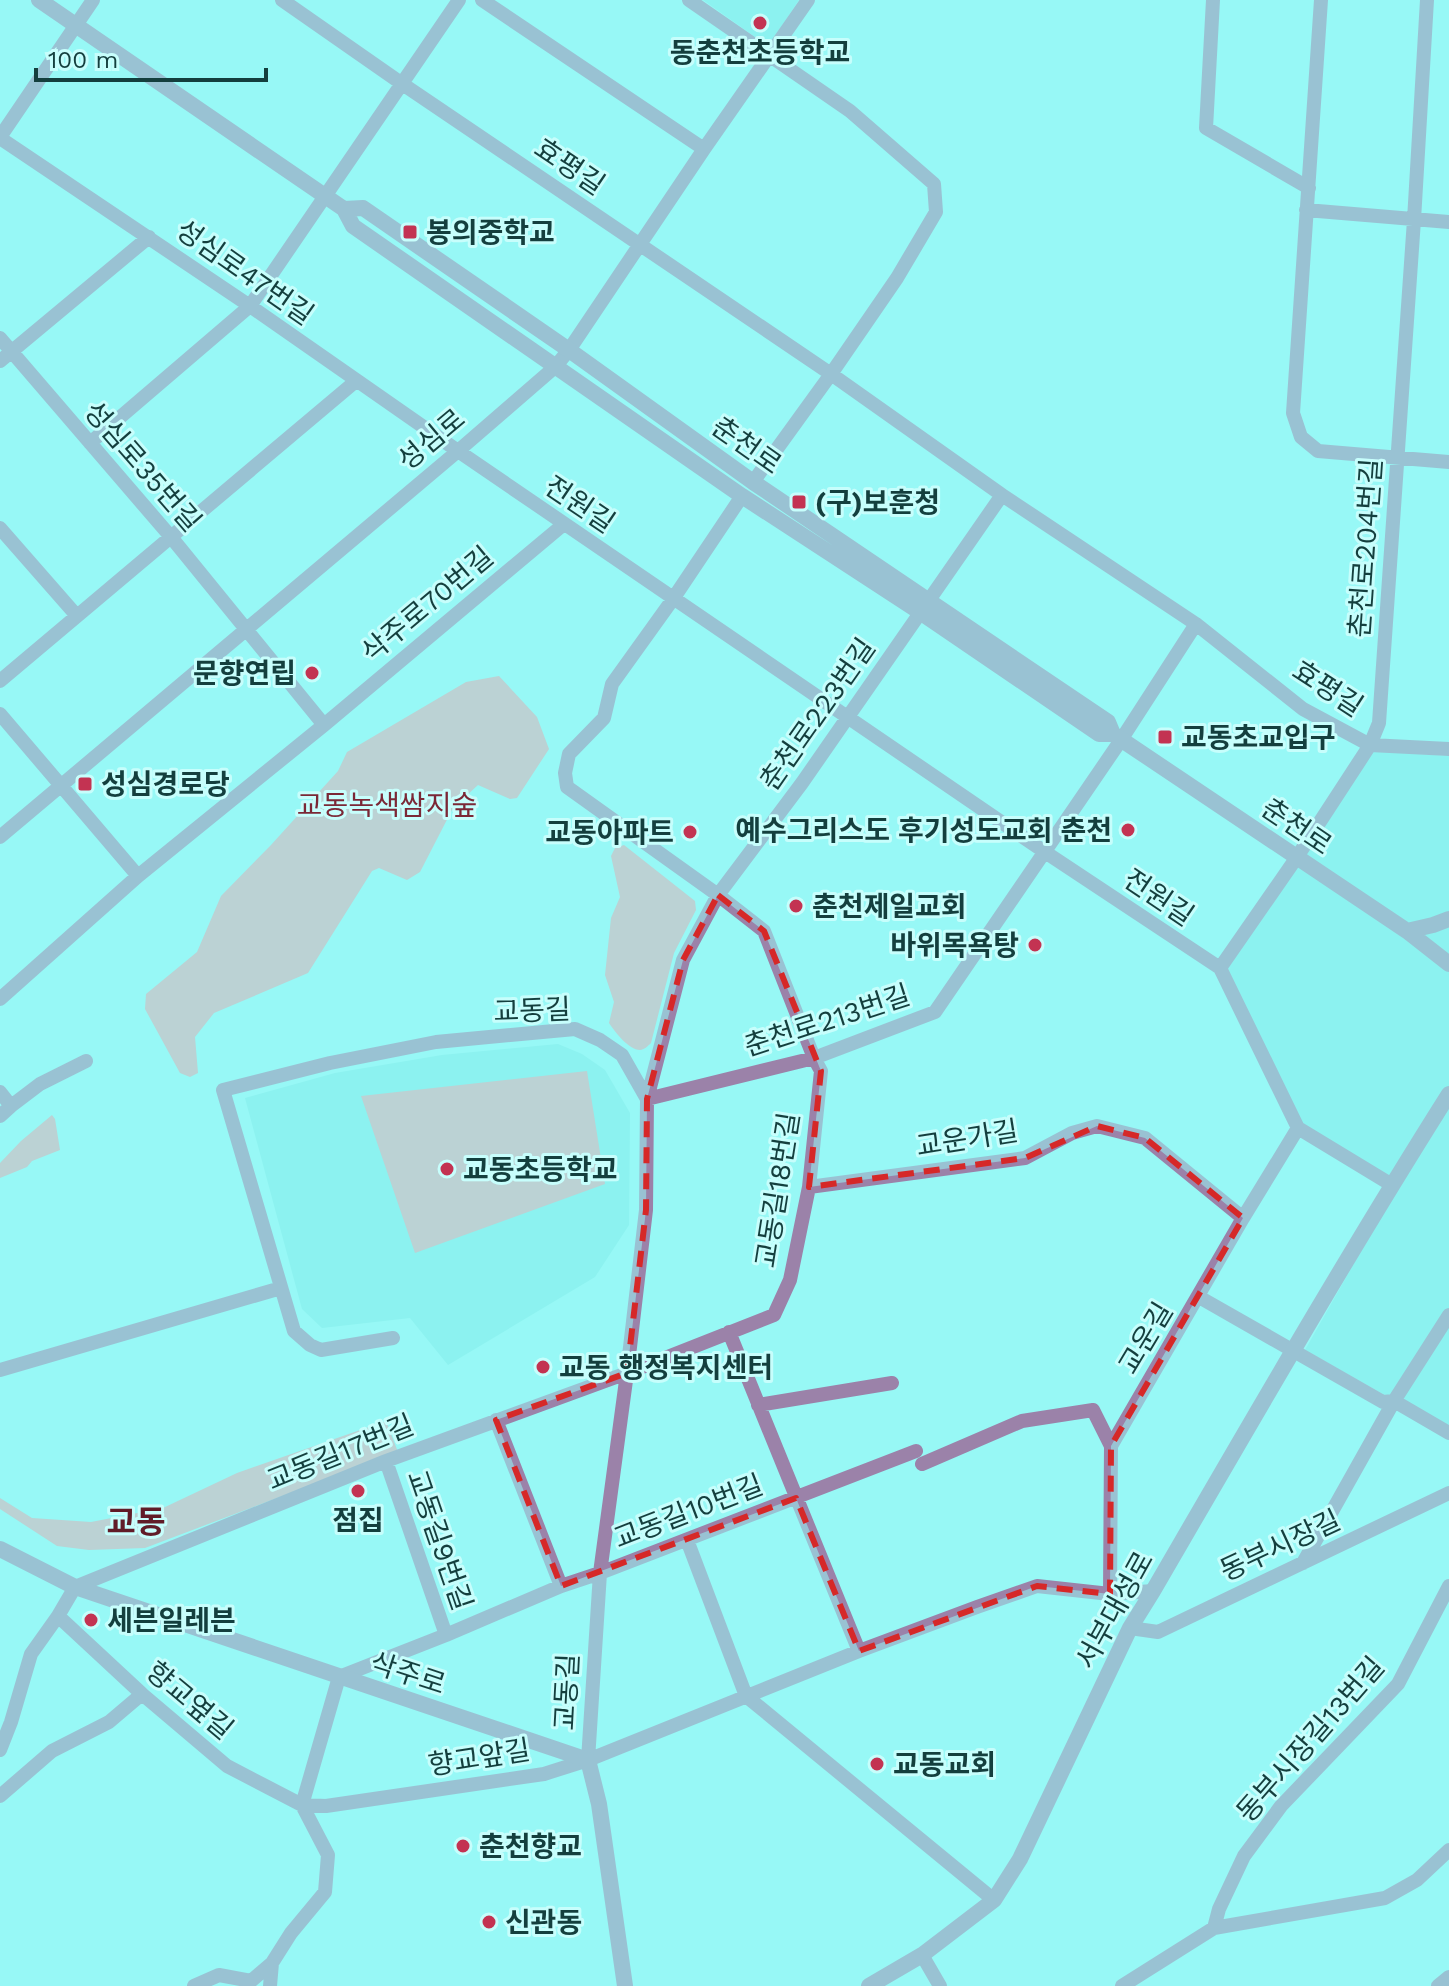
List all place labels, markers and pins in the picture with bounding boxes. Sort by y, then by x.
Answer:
marker: 동춘천초등학교 [751,14,769,32]
place label: 동춘천초등학교 [670,36,850,69]
place label: 봉의중학교 [426,216,555,249]
marker: 봉의중학교 [401,223,419,241]
place label: (구)보훈청 [815,486,940,519]
marker: (구)보훈청 [790,493,808,511]
place label: 문향연립 [193,657,296,690]
marker: 문향연립 [303,664,321,682]
place label: 교동초교입구 [1181,721,1336,754]
marker: 교동초교입구 [1156,728,1174,746]
place label: 성심경로당 [101,768,230,801]
marker: 성심경로당 [76,775,94,793]
place label: 예수그리스도 후기성도교회 춘천 [735,814,1112,847]
place label: 교동아파트 [545,816,674,849]
marker: 예수그리스도 후기성도교회 춘천 [1119,821,1137,839]
marker: 교동아파트 [681,823,699,841]
place label: 춘천제일교회 [812,890,967,923]
marker: 춘천제일교회 [787,897,805,915]
place label: 바위목욕탕 [890,929,1019,962]
marker: 바위목욕탕 [1026,936,1044,954]
place label: 교동초등학교 [463,1153,618,1186]
marker: 교동초등학교 [438,1160,456,1178]
place label: 교동 행정복지센터 [559,1351,773,1384]
marker: 교동 행정복지센터 [534,1358,552,1376]
marker: 점집 [349,1482,367,1500]
place label: 점집 [332,1504,384,1537]
place label: 세븐일레븐 [107,1604,236,1637]
marker: 세븐일레븐 [82,1611,100,1629]
place label: 교동교회 [893,1748,996,1781]
marker: 교동교회 [868,1755,886,1773]
place label: 춘천향교 [479,1830,582,1863]
marker: 춘천향교 [454,1837,472,1855]
place label: 신관동 [505,1906,582,1939]
marker: 신관동 [480,1913,498,1931]

